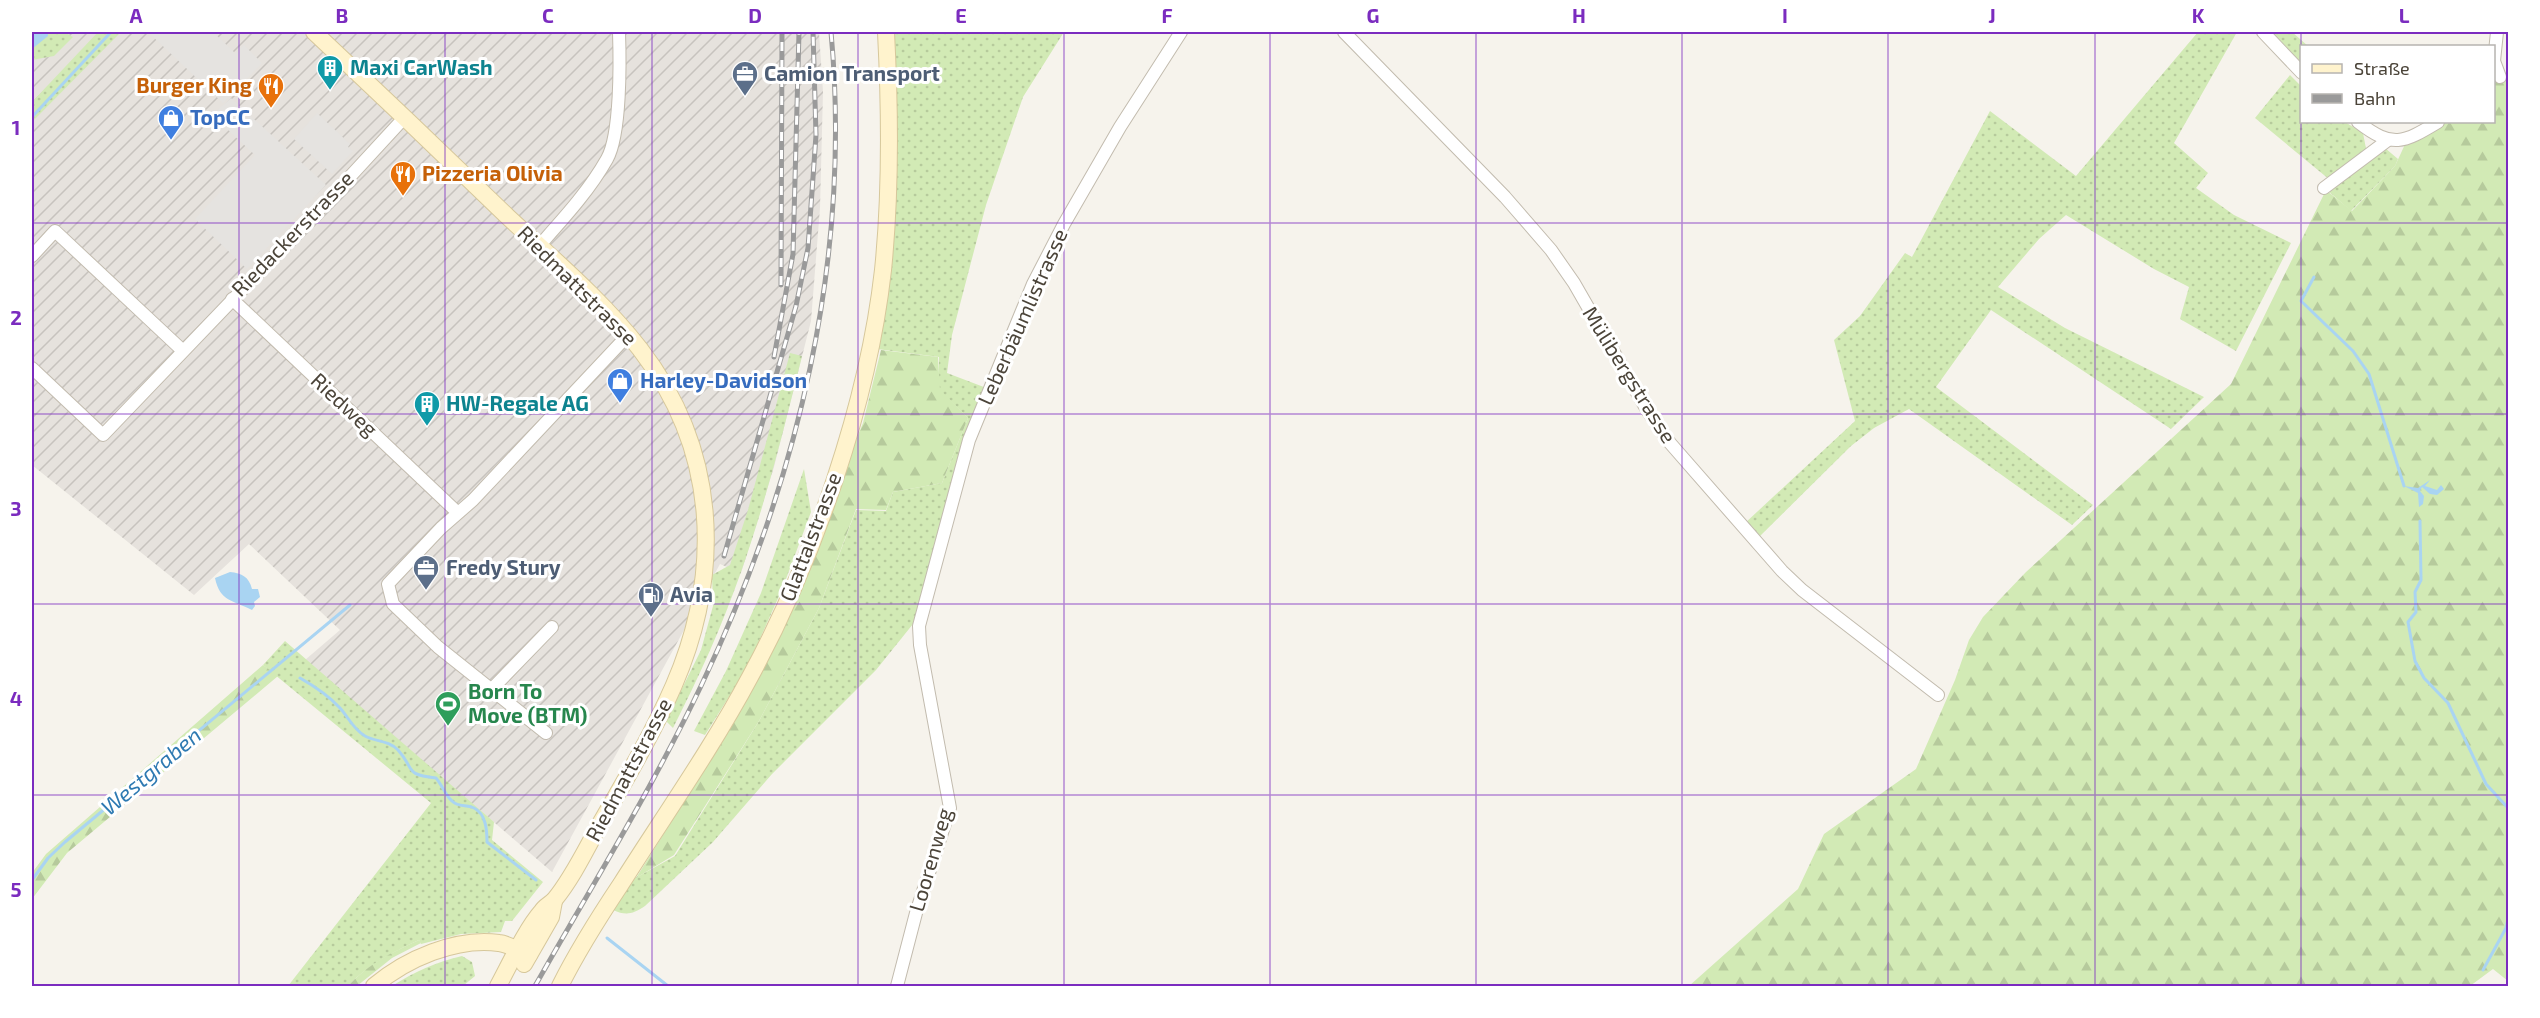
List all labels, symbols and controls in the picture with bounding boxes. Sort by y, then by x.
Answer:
text: A [129,3,143,27]
text: B [336,3,348,27]
text: C [542,3,554,27]
text: D [748,3,762,27]
text: E [955,3,967,27]
text: F [1161,3,1173,27]
text: G [1367,3,1379,27]
text: H [1572,3,1586,27]
text: I [1782,3,1788,27]
text: J [1988,3,1996,27]
text: K [2192,3,2205,27]
text: L [2399,3,2410,27]
legend [2300,45,2495,123]
building icon: Maxi CarWash [315,53,345,91]
place label: Maxi CarWash [350,54,493,79]
text: Straße [2354,57,2410,79]
office icon: Camion Transport [730,59,760,97]
place label: Camion Transport [764,60,940,85]
restaurant icon: Burger King [256,71,286,109]
place label: Burger King [136,72,252,97]
text: Bahn [2354,87,2396,109]
shop icon: TopCC [156,103,186,141]
place label: TopCC [190,104,250,129]
text: 1 [12,115,20,139]
restaurant icon: Pizzeria Olivia [388,159,418,197]
place label: Pizzeria Olivia [422,160,563,185]
street label: Riedackerstrasse [226,165,358,301]
street label: Riedmattstrasse [513,220,643,350]
street label: Leberbäumlistrasse [972,224,1072,408]
street label: Mülibergstrasse [1578,301,1682,447]
text: 2 [10,305,22,329]
shop icon: Harley-Davidson [605,366,635,404]
street label: Riedweg [307,367,384,441]
place label: Harley-Davidson [640,367,807,393]
building icon: HW-Regale AG [412,389,442,427]
place label: HW-Regale AG [446,390,589,415]
street label: Glattalstrasse [774,469,846,604]
text: 3 [10,496,22,520]
office icon: Fredy Stury [411,553,441,591]
place label: Fredy Stury [446,554,561,580]
fuel station icon: Avia [636,580,666,618]
place label: Avia [670,581,713,606]
place label: Born To Move (BTM) [468,678,587,727]
text: 4 [10,686,23,710]
sports icon: Born To Move (BTM) [433,689,463,727]
street label: Riedmattstrasse [579,693,676,845]
water label: Westgraben [95,721,206,820]
street label: Loorenweg [903,805,956,914]
text: 5 [10,877,22,901]

